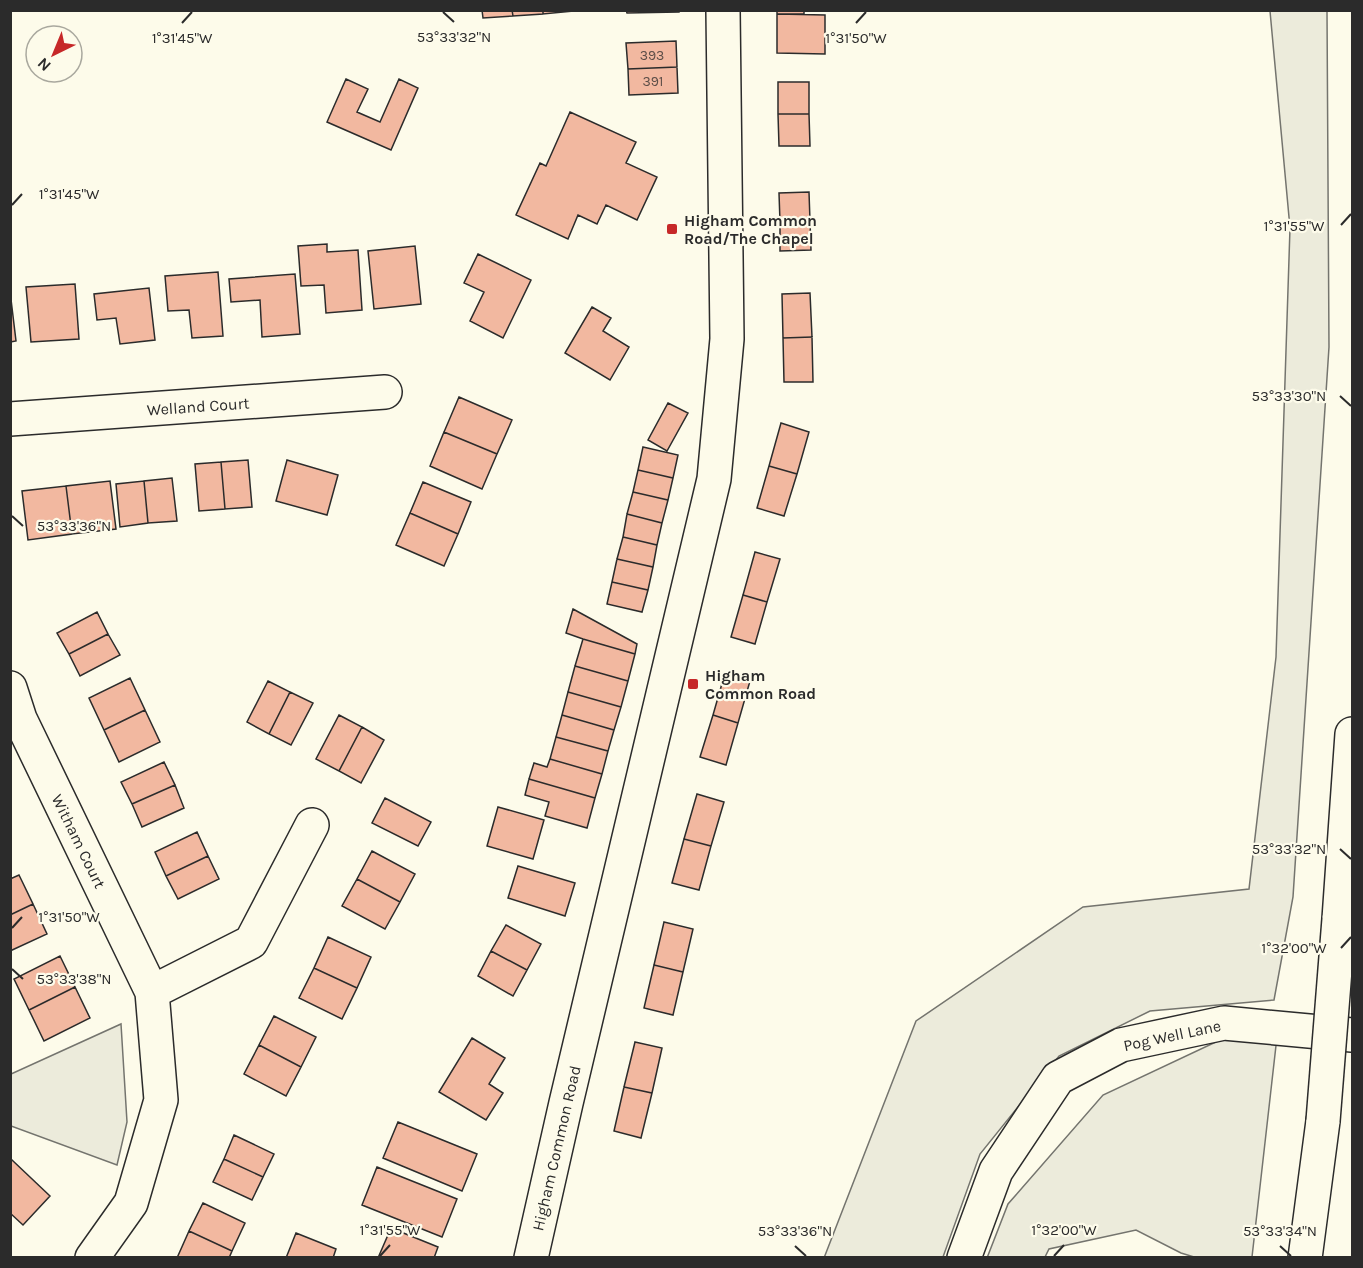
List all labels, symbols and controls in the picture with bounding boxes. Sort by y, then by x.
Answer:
north arrow [24,24,84,84]
text: 53°33'32"N [417,28,491,46]
text: 1°31'45"W [152,29,213,47]
text: 1°31'50"W [825,29,887,47]
house number: 393 [640,47,664,64]
text: N [33,54,55,75]
house number: 391 [642,73,664,90]
text: 1°31'45"W [39,185,100,203]
place label: Higham Common Road/The Chapel [684,211,817,248]
text: 1°31'55"W [1264,217,1325,235]
marker: Higham Common Road/The Chapel [665,222,679,236]
text: 53°33'30"N [1252,387,1326,405]
street label: Welland Court [146,393,250,420]
text: 53°33'36"N [37,517,111,535]
place label: Higham Common Road [705,666,816,703]
marker: Higham Common Road [686,677,700,691]
street label: Witham Court [48,791,110,891]
text: 53°33'32"N [1252,840,1326,858]
text: 1°31'50"W [38,908,100,926]
text: 1°32'00"W [1261,939,1327,957]
text: 53°33'38"N [36,970,112,988]
street label: Pog Well Lane [1122,1016,1223,1055]
street label: Higham Common Road [528,1064,585,1233]
text: 1°31'55"W [360,1221,421,1239]
text: 1°32'00"W [1031,1221,1097,1239]
text: 53°33'36"N [758,1222,832,1240]
text: 53°33'34"N [1243,1222,1317,1240]

